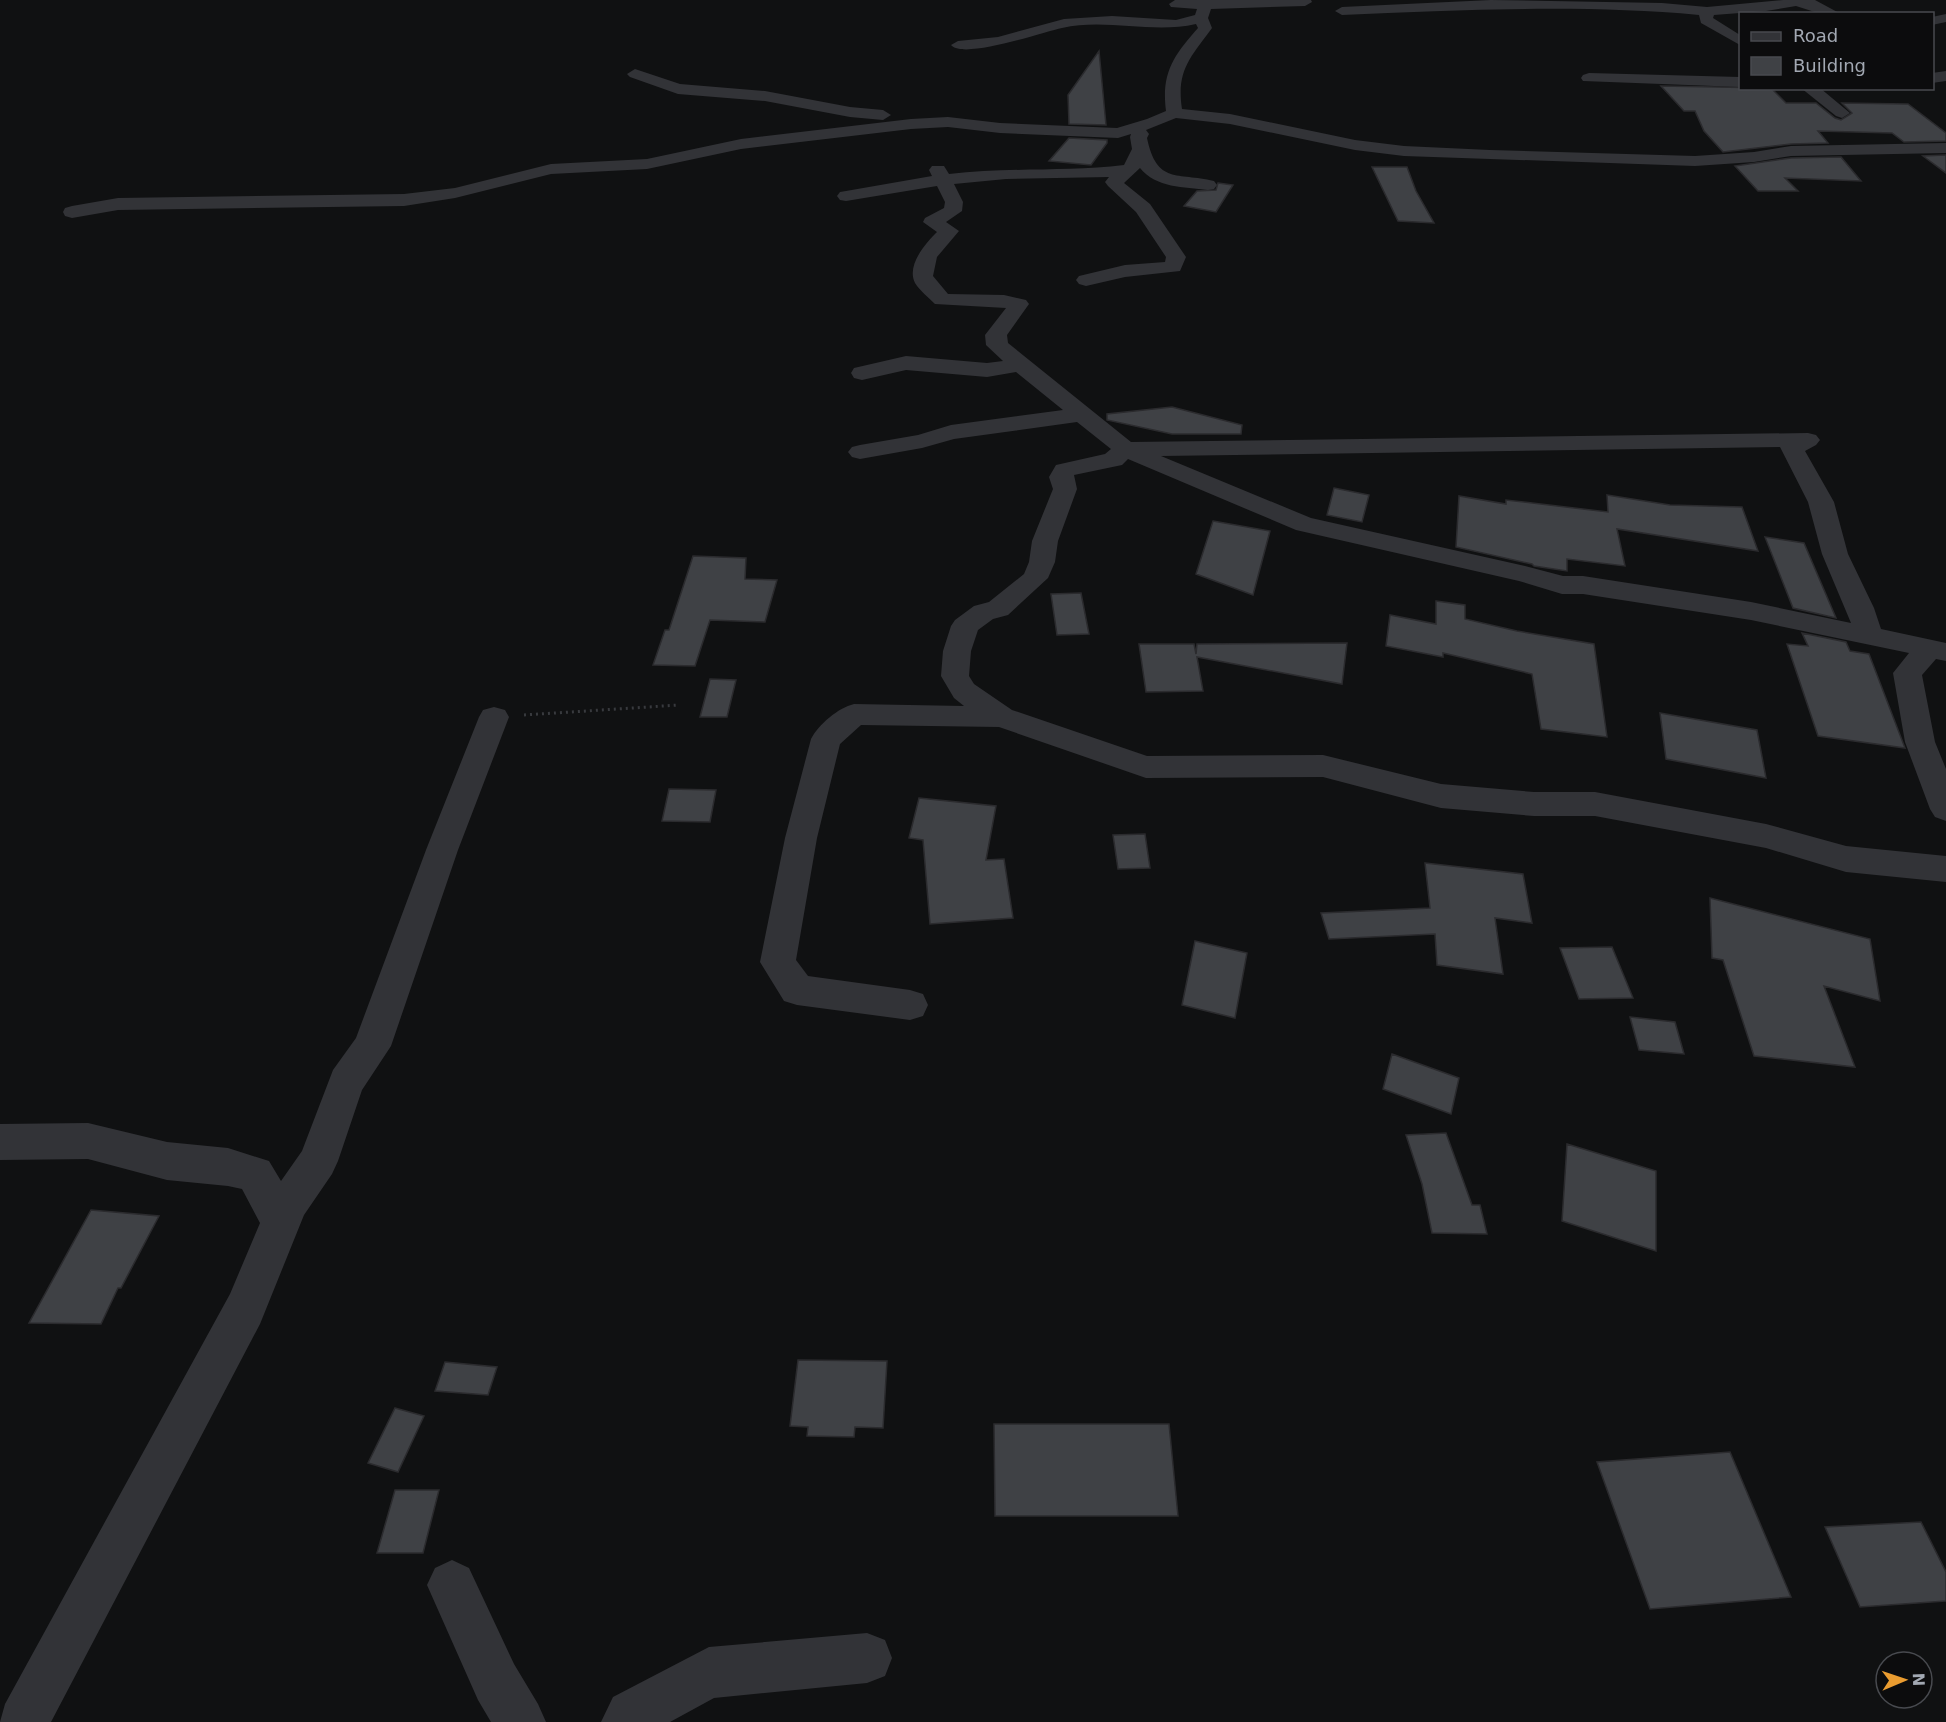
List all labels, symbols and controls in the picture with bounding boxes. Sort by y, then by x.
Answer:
legend [1739,12,1934,90]
text: Road [1793,25,1838,46]
text: Building [1793,55,1866,76]
north arrow [1874,1650,1934,1710]
text: N [1909,1672,1928,1687]

